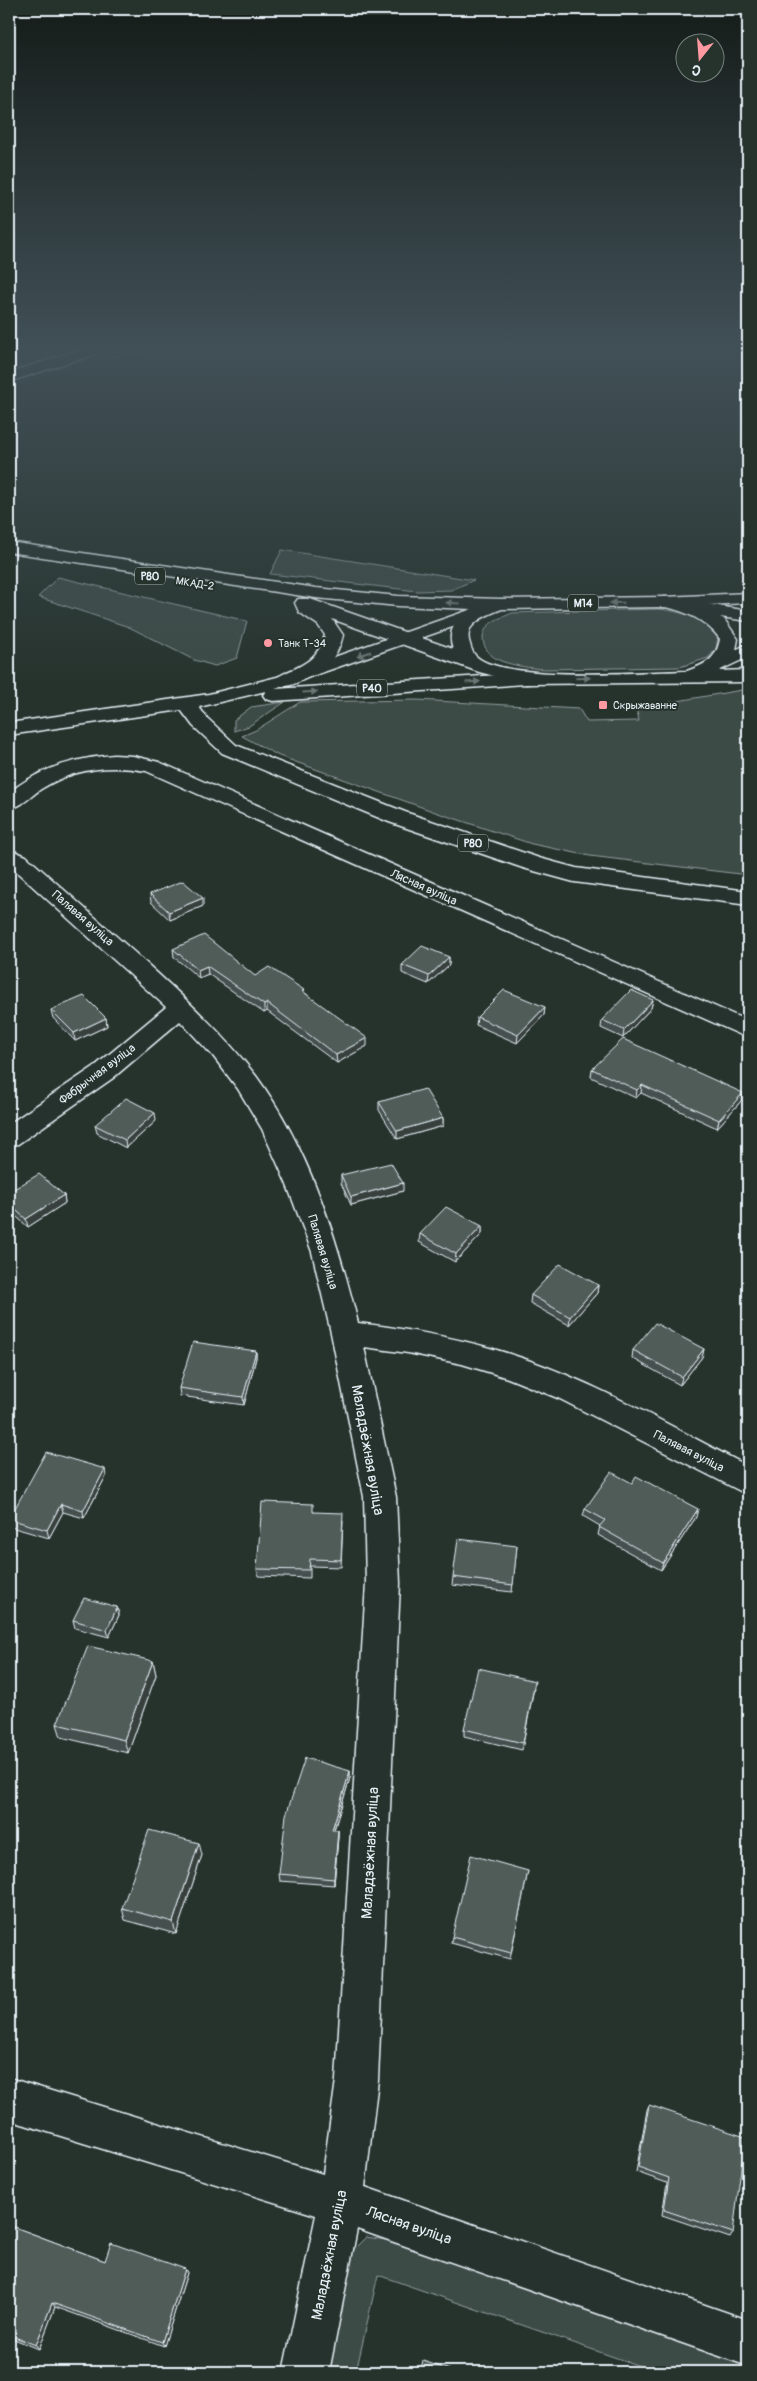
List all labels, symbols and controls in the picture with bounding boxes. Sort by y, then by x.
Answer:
north arrow [674,32,724,82]
text: С [689,60,703,79]
road number: Р80 [135,568,165,584]
street label: МКАД-2 [175,574,215,593]
road number: М14 [568,594,598,612]
one-way arrow [444,599,460,607]
one-way arrow [608,599,624,607]
marker: Танк Т-34 [262,637,274,649]
place label: Танк Т-34 [278,637,327,650]
one-way arrow [356,651,371,658]
one-way arrow [575,674,591,682]
one-way arrow [465,678,481,686]
road number: Р40 [357,680,387,696]
one-way arrow [303,688,319,696]
marker: Скрыжаванне [597,699,609,711]
place label: Скрыжаванне [613,699,677,712]
road number: Р80 [458,834,488,851]
street label: Лясная вуліца [387,866,460,909]
street label: Палявая вуліца [49,887,117,950]
street label: Фабрычная вуліца [56,1040,139,1108]
street label: Палявая вуліца [304,1213,341,1292]
street label: Маладзёжная вуліца [347,1383,388,1517]
street label: Палявая вуліца [651,1427,727,1476]
street label: Маладзёжная вуліца [358,1787,383,1919]
street label: Маладзёжная вуліца [308,2188,351,2322]
street label: Лясная вуліца [363,2202,454,2249]

